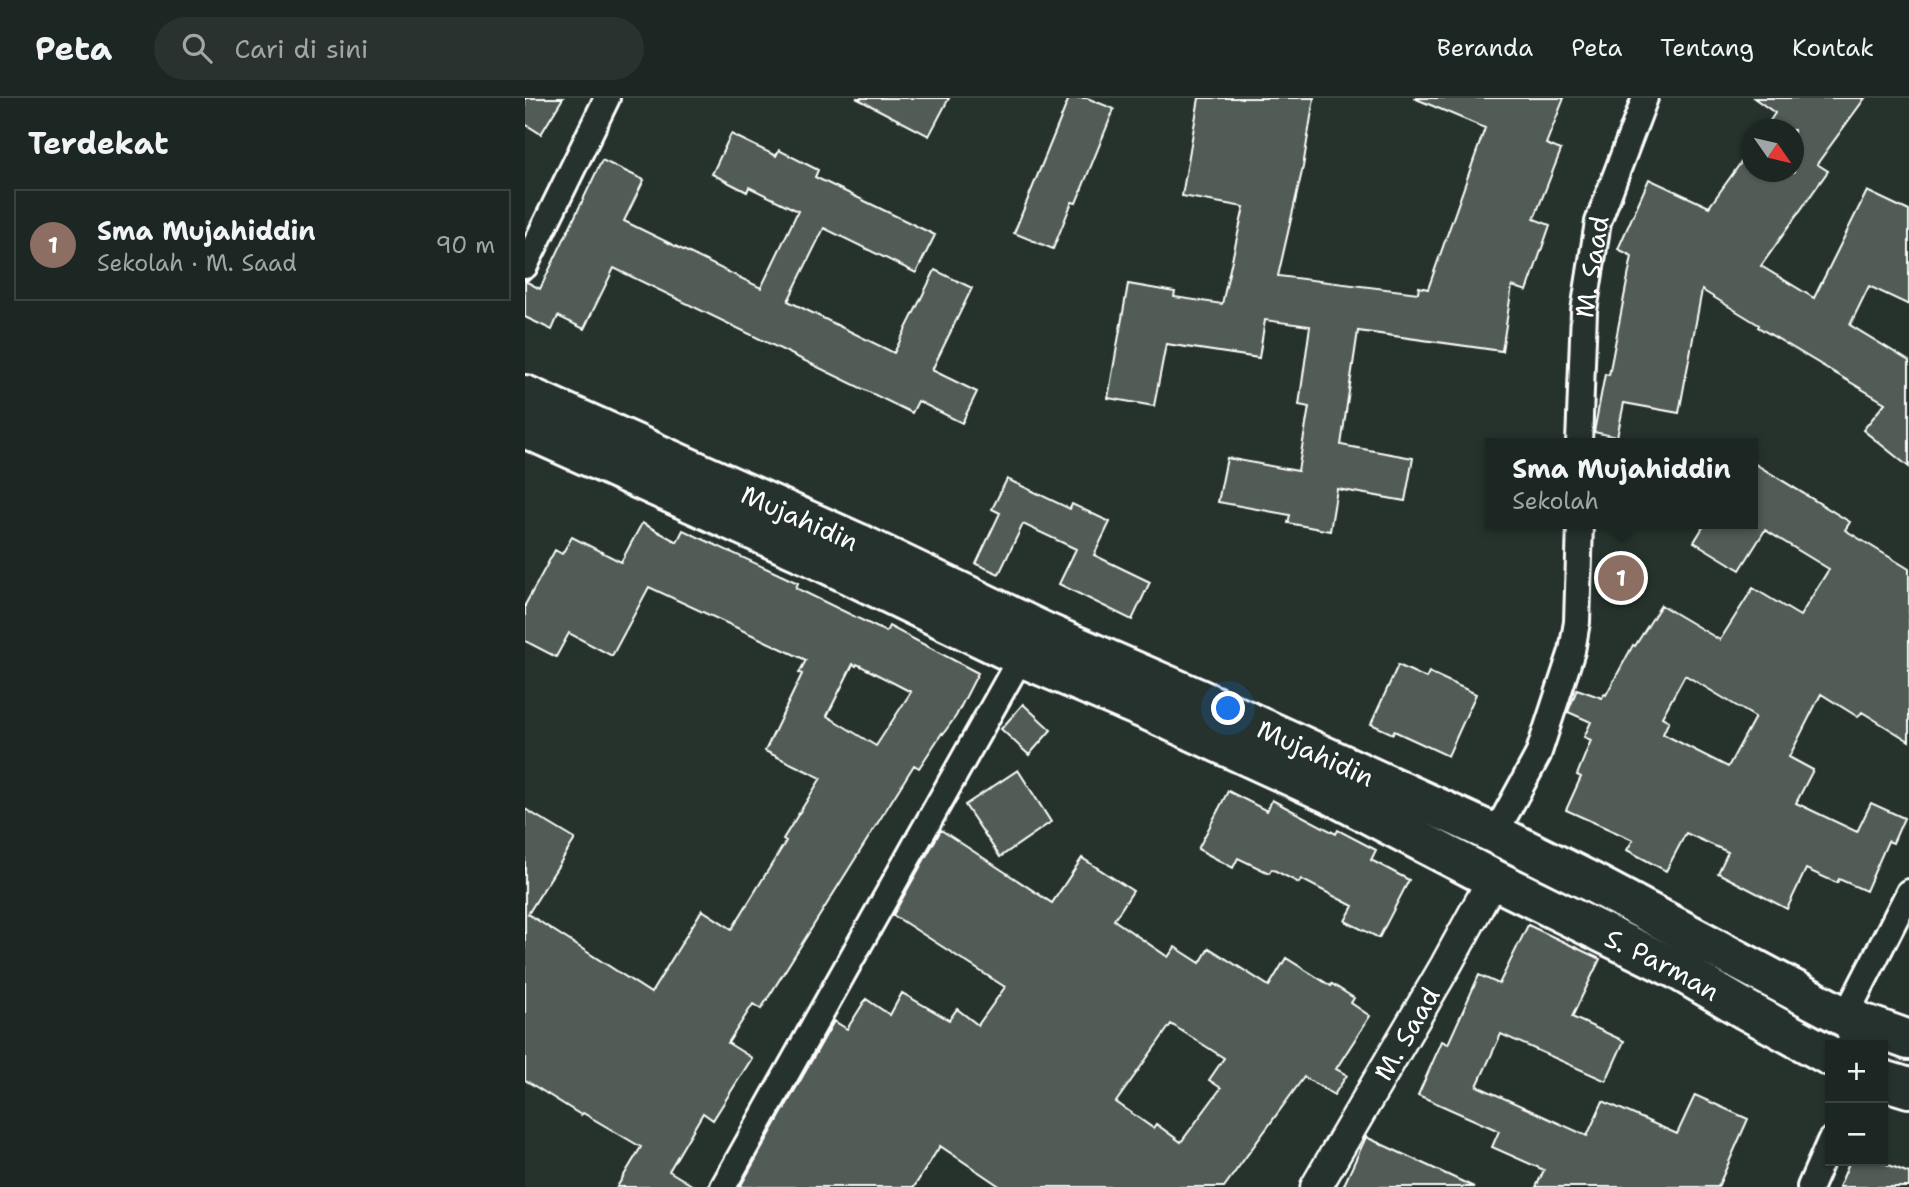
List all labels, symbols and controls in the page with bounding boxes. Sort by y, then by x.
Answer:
search box [154,17,644,80]
text: Peta [35,26,112,71]
icon: search [178,29,216,67]
text: Cari di sini [234,31,368,66]
text: Beranda [1437,32,1533,64]
text: Peta [1571,32,1622,64]
text: Tentang [1660,32,1754,64]
text: Kontak [1792,32,1874,64]
north arrow [1741,119,1804,182]
text: Terdekat [28,123,168,164]
text: Sma Mujahiddin [97,213,316,248]
street label: M. Saad [1566,213,1616,320]
text: 1 [48,230,58,260]
text: 90 m [435,230,495,260]
text: Sekolah · M. Saad [97,248,297,278]
popup [1485,438,1758,529]
text: Sma Mujahiddin [1512,451,1731,486]
street label: Mujahidin [736,476,864,559]
text: Sekolah [1512,486,1599,516]
pin: 1 [1598,552,1644,604]
your location [1211,691,1245,725]
street label: Mujahidin [1252,710,1380,794]
street label: S. Parman [1600,920,1727,1008]
street label: M. Saad [1365,980,1447,1087]
map controls [1825,1040,1888,1166]
button: + [1825,1040,1888,1103]
button: − [1825,1103,1888,1166]

